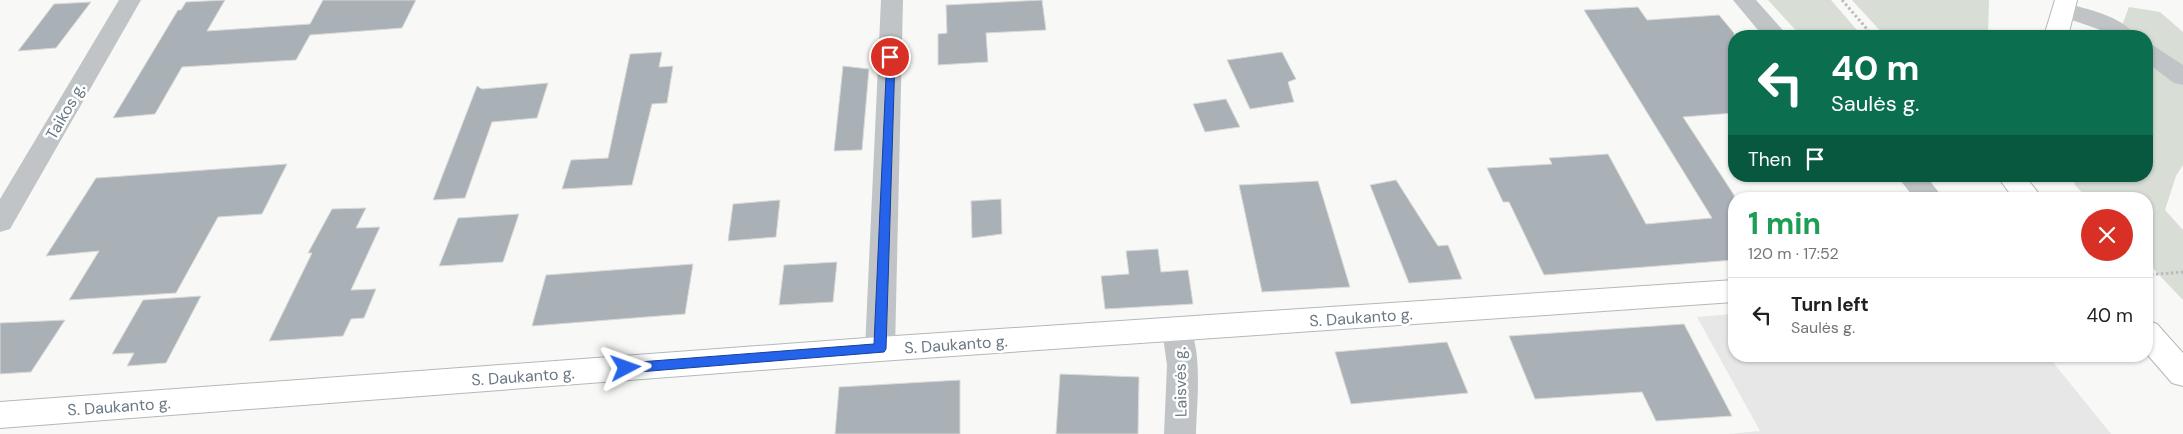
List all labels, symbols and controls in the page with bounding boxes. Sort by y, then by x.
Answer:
pin [869,36,911,78]
icon: arrive [876,43,904,71]
text: 40 m [1831,45,1920,91]
icon: left [1748,50,1813,115]
street label: Taikos g. [41,79,90,143]
text: Saulės g. [1831,89,1919,118]
icon: arrive [1801,145,1829,173]
text: Then [1748,147,1791,172]
text: 1 min [1748,204,1821,243]
button: close [2081,209,2133,261]
text: 120 m · 17:52 [1748,243,1839,264]
text: Turn left [1791,292,1869,317]
icon: left [1748,301,1776,329]
street label: S. Daukanto g. [1309,303,1413,332]
text: 40 m [2086,303,2133,328]
text: Saulės g. [1791,317,1855,338]
street label: S. Daukanto g. [904,330,1008,359]
position arrow [599,341,651,393]
street label: Laisvės g. [1169,347,1192,417]
street label: S. Daukanto g. [471,362,575,391]
street label: S. Daukanto g. [67,392,171,421]

